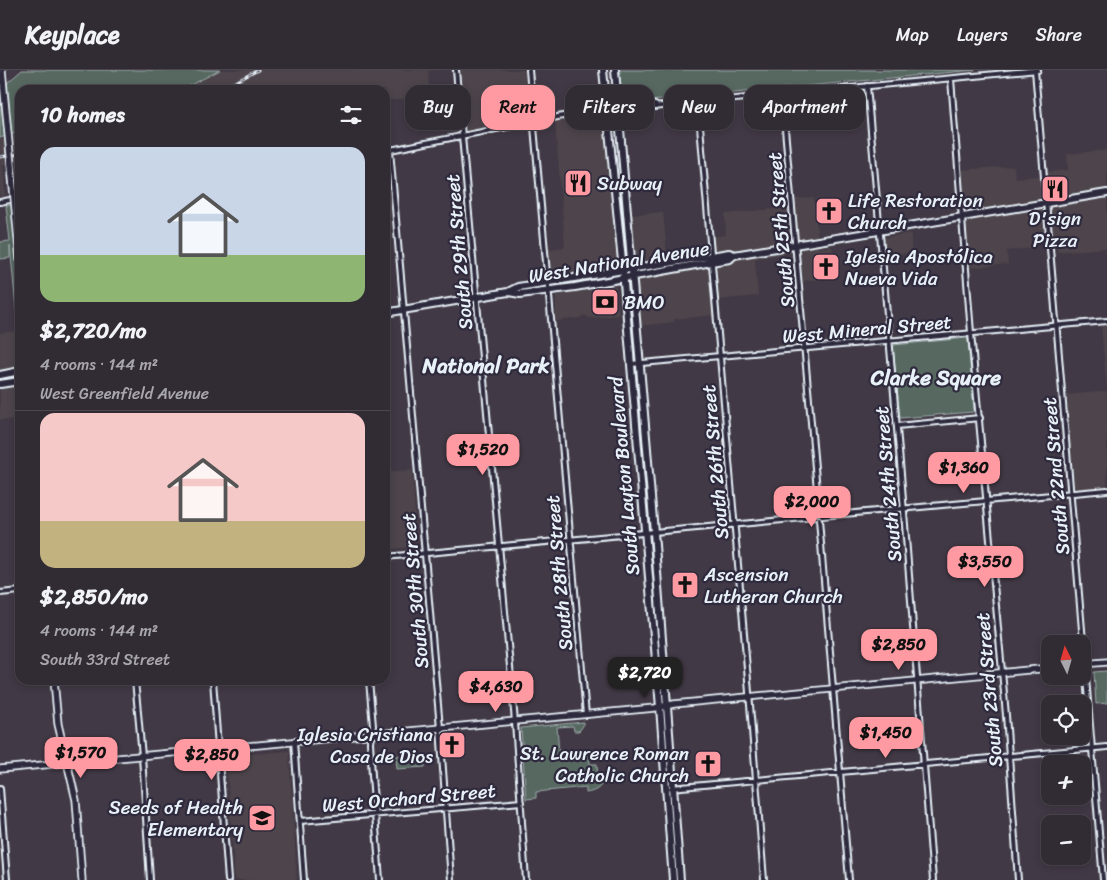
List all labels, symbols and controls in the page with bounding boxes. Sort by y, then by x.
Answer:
text: Keyplace [25,14,120,56]
text: Map [896,19,929,51]
text: Layers [957,19,1008,51]
text: Share [1036,19,1082,51]
chip: Buy [405,85,471,130]
chip: Rent [481,85,555,130]
chip: Filters [565,85,654,130]
chip: New [664,85,734,130]
chip: Apartment [744,85,865,130]
text: 10 homes [40,96,125,134]
icon: filters [337,101,365,129]
street label: South 25th Street [758,151,804,309]
place label: Subway [597,167,662,200]
restaurant icon: Subway [563,168,593,198]
street label: South 29th Street [436,173,482,331]
restaurant icon: D'sign Pizza [1040,174,1070,204]
icon: home [158,180,248,270]
place label: Life Restoration Church [848,184,983,239]
church icon: Life Restoration Church [814,196,844,226]
place label: D'sign Pizza [1029,202,1081,257]
street label: West National Avenue [526,231,712,293]
place label: Iglesia Apostólica Nueva Vida [844,240,993,295]
church icon: Iglesia Apostólica Nueva Vida [811,252,841,282]
place label: BMO [624,286,665,319]
bank icon: BMO [590,287,620,317]
street label: West Mineral Street [781,305,953,353]
text: $2,720/mo [40,312,147,350]
district label: National Park [422,347,550,385]
text: 4 rooms · 144 m² [40,350,158,379]
district label: Clarke Square [870,359,1001,397]
street label: South Layton Boulevard [599,373,649,577]
text: West Greenfield Avenue [40,379,209,408]
street label: South 26th Street [692,383,738,541]
street label: South 22nd Street [1033,396,1079,556]
street label: South 24th Street [865,405,911,563]
pin: $1,520 [442,434,524,476]
text: $1,520 [457,435,509,464]
icon: home [158,445,248,535]
pin: $1,360 [923,452,1005,494]
text: $1,360 [939,453,989,482]
pin: $2,000 [771,486,853,528]
text: $2,000 [785,487,839,516]
street label: South 28th Street [536,494,582,652]
street label: South 30th Street [392,512,438,670]
pin: $3,550 [944,546,1026,588]
text: $3,550 [958,547,1012,576]
place label: Ascension Lutheran Church [703,558,843,613]
church icon: Ascension Lutheran Church [670,570,700,600]
text: $2,850/mo [40,578,148,616]
street label: South 23rd Street [966,611,1012,769]
text: 4 rooms · 144 m² [40,616,158,645]
pin: $2,850 [858,628,940,671]
text: $2,850 [872,630,926,659]
north arrow [1041,635,1091,685]
map controls [1041,635,1091,865]
text: South 33rd Street [40,645,170,674]
pin: $2,720 [604,656,686,699]
text: $2,720 [619,658,671,687]
pin: $4,630 [455,670,537,713]
text: $4,630 [469,672,523,701]
button: locate [1041,695,1091,745]
pin: $1,450 [845,716,927,759]
place label: Iglesia Cristiana Casa de Dios [296,718,433,773]
text: $1,450 [860,718,912,747]
church icon: Iglesia Cristiana Casa de Dios [437,730,467,760]
pin: $1,570 [40,736,122,779]
place label: St. Lawrence Roman Catholic Church [520,737,689,792]
text: $1,570 [56,738,106,767]
pin: $2,850 [171,738,253,781]
text: $2,850 [185,740,239,769]
church icon: St. Lawrence Roman Catholic Church [693,749,723,779]
button: + [1041,755,1091,805]
street label: West Orchard Street [321,774,497,822]
place label: Seeds of Health Elementary [109,791,243,846]
school or university icon: Seeds of Health Elementary [247,803,277,833]
button: − [1041,815,1091,865]

